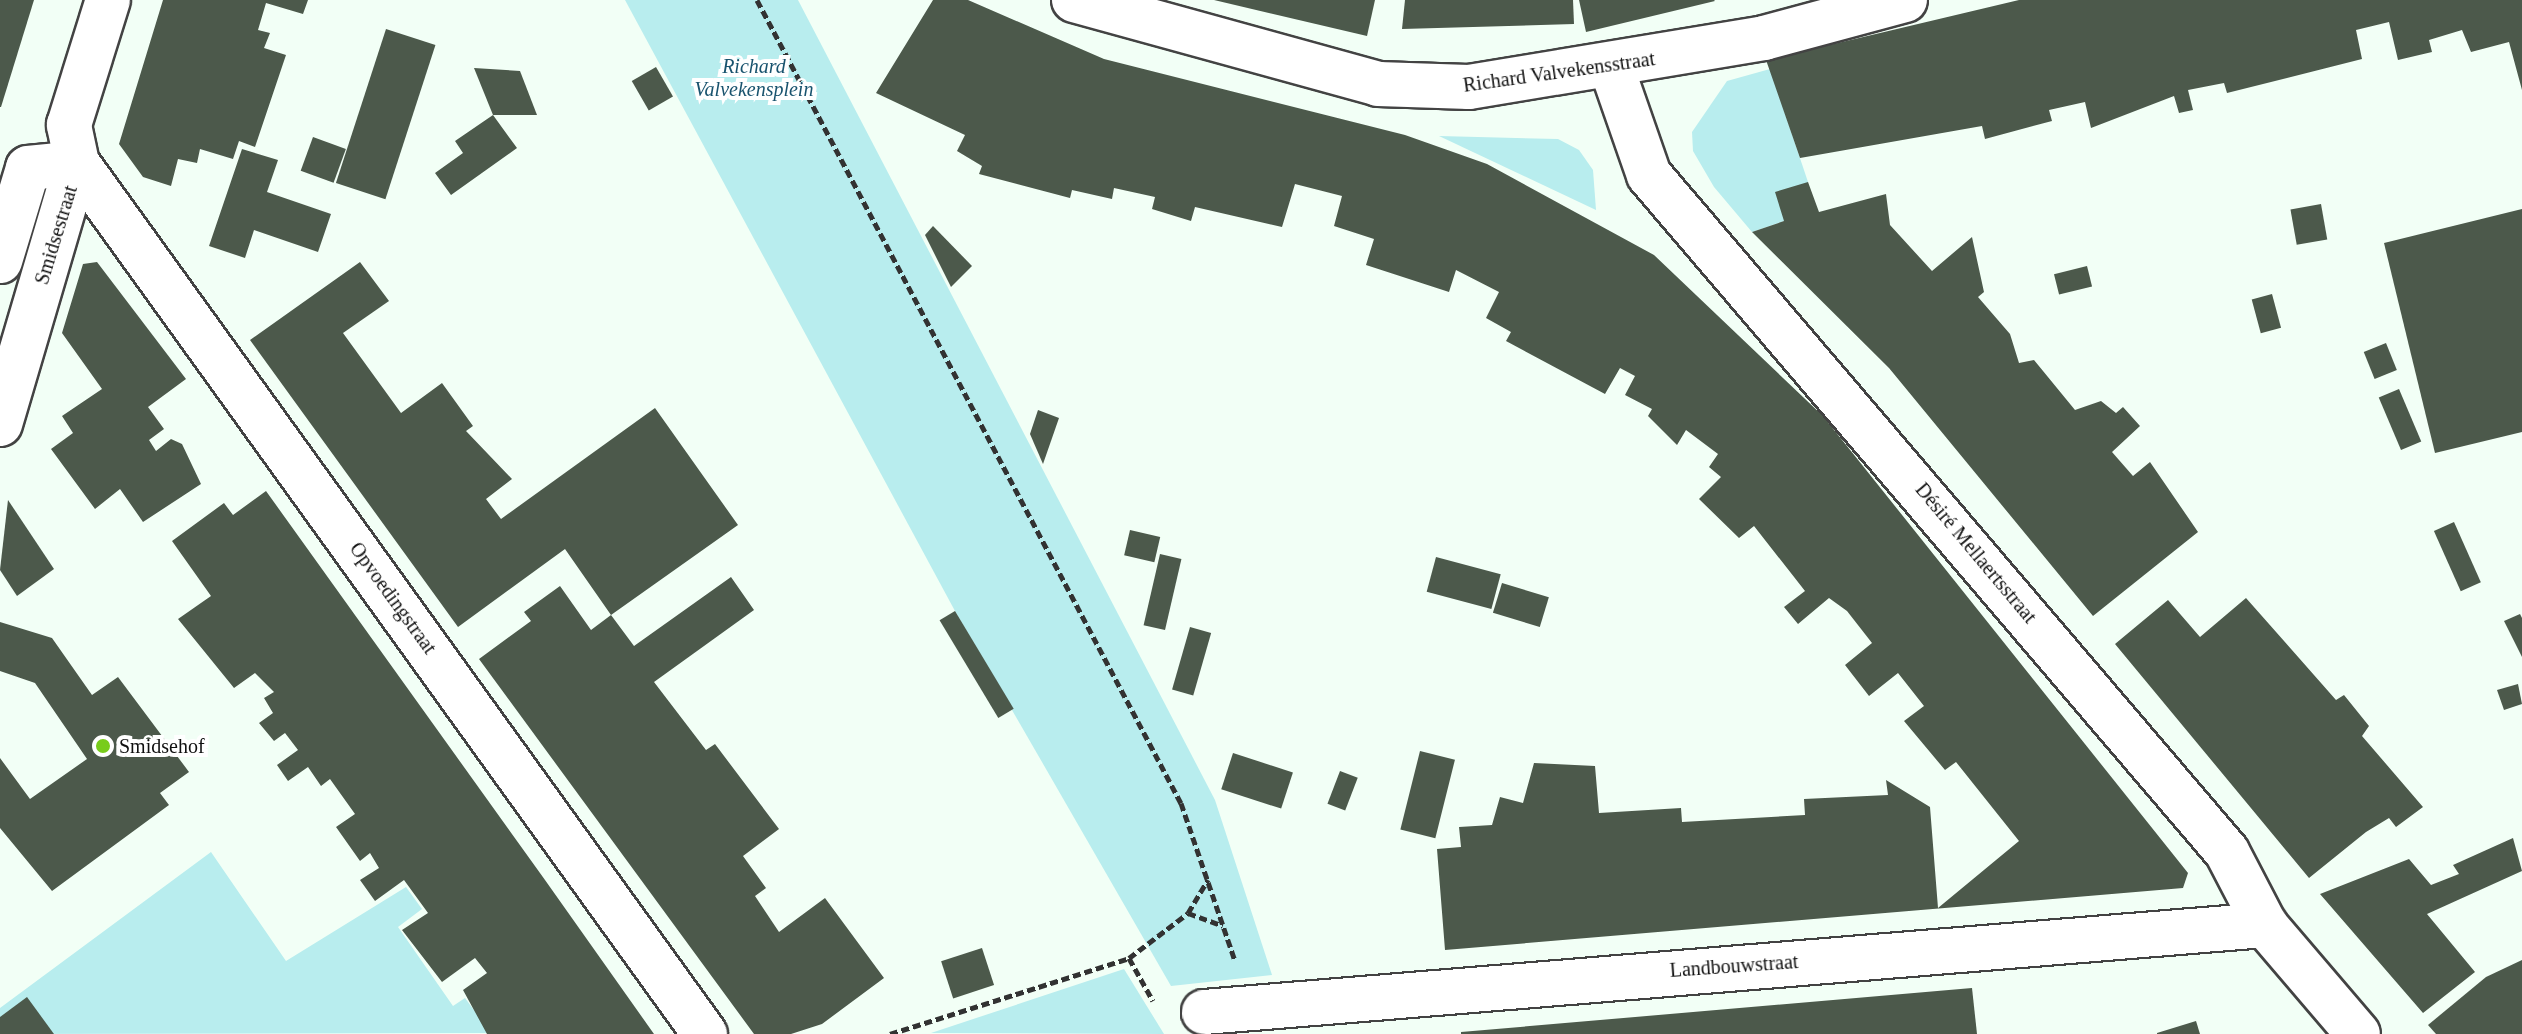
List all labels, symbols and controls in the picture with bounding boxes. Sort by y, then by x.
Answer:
street label: Richard Valvekensstraat [1461,47,1657,97]
park label: Richard Valvekensplein [695,55,813,102]
street label: Smidsestraat [30,183,82,287]
street label: Désiré Mellaertsstraat [1910,478,2042,628]
street label: Opvoedingstraat [344,537,442,659]
place label: Smidsehof [119,734,205,758]
marker: Smidsehof [94,737,112,755]
street label: Landbouwstraat [1669,950,1799,982]

